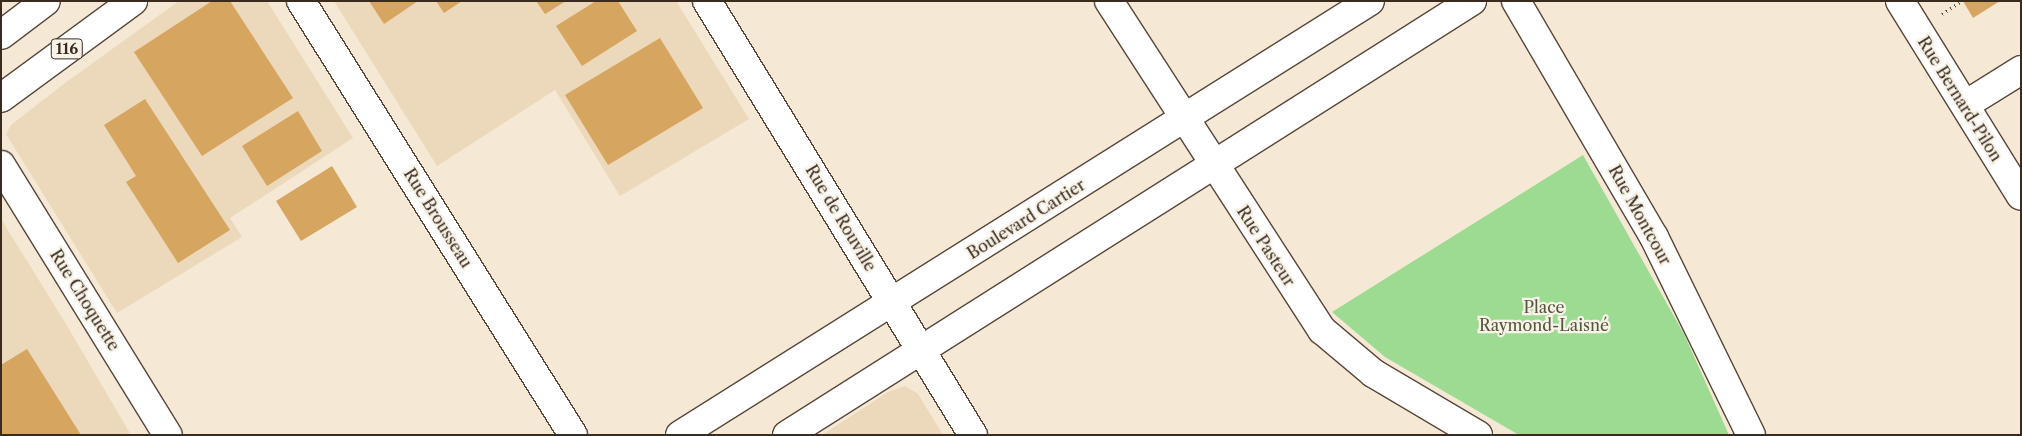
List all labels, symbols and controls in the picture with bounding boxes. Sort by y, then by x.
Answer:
street label: Rue Bernard-Pilon [1914,33,2006,165]
road number: 116 [51,36,83,62]
street label: Rue de Rouville [802,161,880,275]
street label: Rue Montcour [1605,162,1675,268]
street label: Rue Brousseau [400,165,476,271]
street label: Boulevard Cartier [964,175,1088,263]
street label: Rue Pasteur [1233,202,1299,290]
street label: Rue Choquette [46,246,124,354]
park label: Place Raymond-Laisné [1479,297,1609,335]

